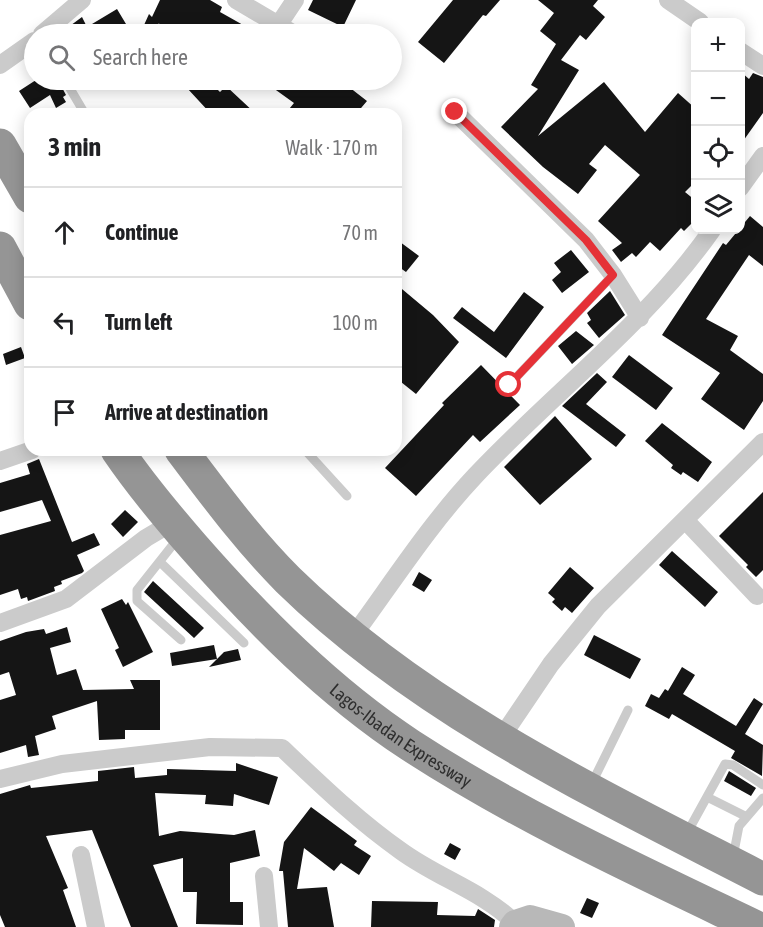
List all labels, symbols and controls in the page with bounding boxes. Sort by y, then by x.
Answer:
map controls [691,18,745,234]
button: + [691,18,745,72]
search box [24,24,402,90]
icon: search [45,41,78,74]
text: Search here [93,44,188,70]
button: − [691,72,745,126]
route end [441,98,467,124]
button: locate [691,126,745,180]
text: 3 min [48,132,101,162]
text: Walk · 170 m [286,136,378,159]
button: layers [691,180,745,234]
icon: ahead [48,216,81,249]
text: Continue [105,219,179,245]
text: 70 m [342,221,378,244]
icon: left [48,306,81,339]
text: Turn left [105,309,172,335]
text: 100 m [333,311,378,334]
route start [495,371,521,397]
icon: arrive [48,396,81,429]
text: Arrive at destination [105,399,268,425]
street label: Lagos-Ibadan Expressway [326,679,476,791]

